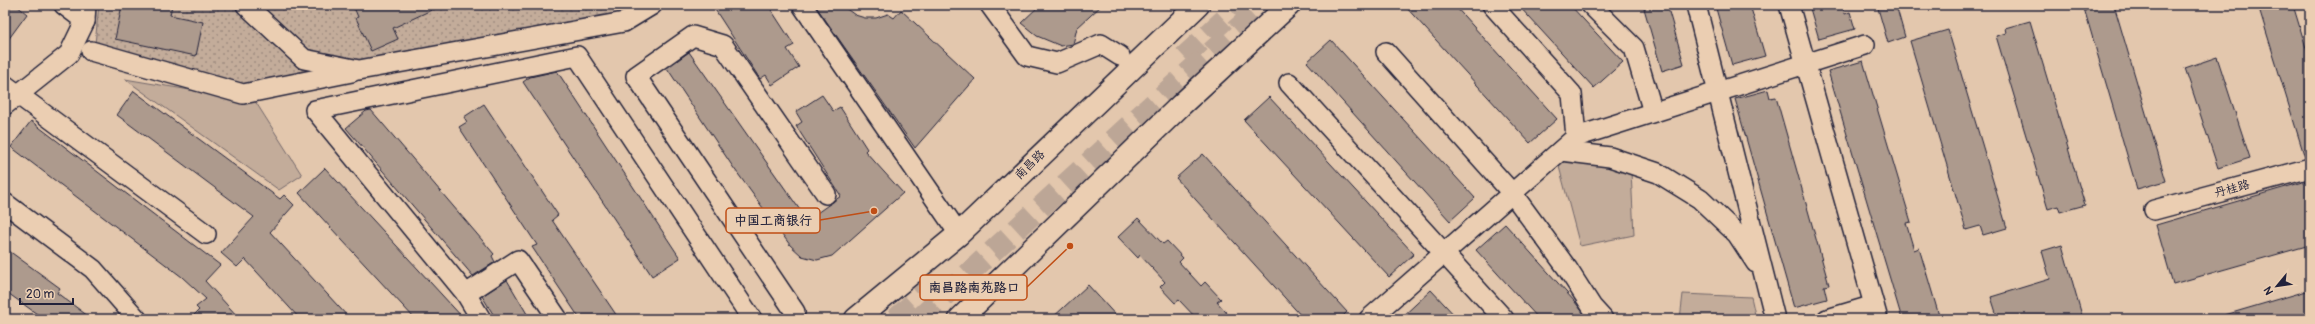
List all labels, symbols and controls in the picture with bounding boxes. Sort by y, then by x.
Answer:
street label: 南昌路 [1012,147,1048,183]
street label: 丹桂路 [2213,177,2251,201]
callout: 中国工商银行 [726,208,820,233]
text: 中国工商银行 [734,213,812,229]
north arrow [2257,266,2297,306]
callout: 南昌路南苑路口 [920,275,1027,300]
scale bar [20,280,73,306]
text: 南昌路南苑路口 [928,280,1020,296]
text: N [2261,284,2276,297]
text: 20 m [26,287,55,302]

